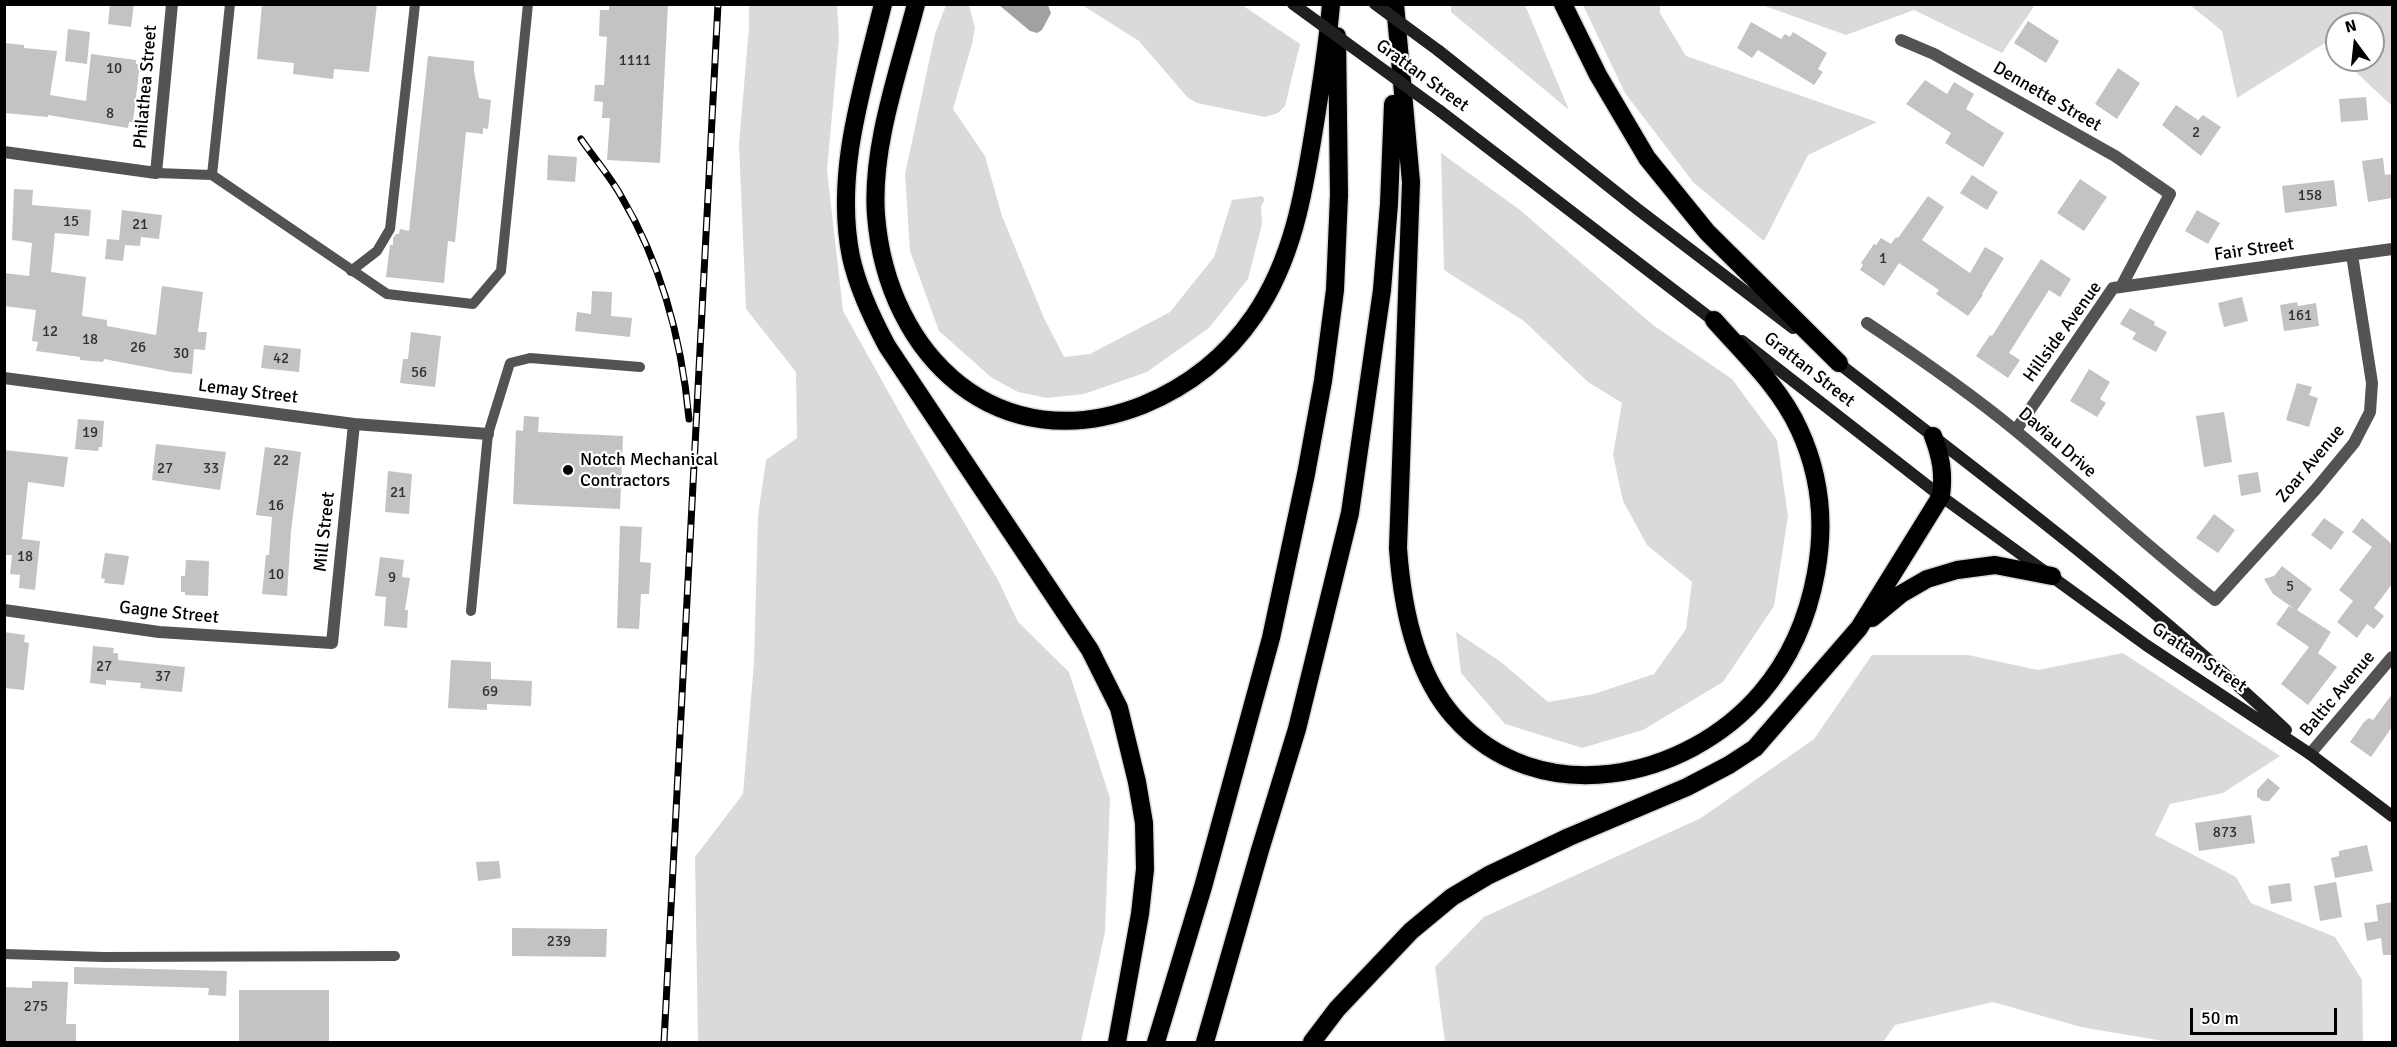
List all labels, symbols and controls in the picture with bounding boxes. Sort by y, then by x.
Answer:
north arrow [2325,12,2385,72]
text: N [2343,15,2359,38]
street label: Philathea Street [130,24,162,150]
street label: Grattan Street [1371,35,1473,117]
house number: 1111 [619,52,651,70]
street label: Dennette Street [1989,57,2105,137]
house number: 10 [106,60,122,78]
house number: 8 [106,105,114,123]
house number: 2 [2192,124,2200,142]
house number: 158 [2298,187,2322,205]
house number: 15 [63,213,79,231]
house number: 21 [132,216,148,234]
street label: Fair Street [2213,234,2295,266]
house number: 1 [1879,250,1887,268]
street label: Hillside Avenue [2019,278,2107,386]
house number: 161 [2288,307,2312,325]
house number: 12 [42,323,58,341]
street label: Grattan Street [1759,328,1859,412]
house number: 18 [82,331,98,349]
house number: 26 [130,339,146,357]
house number: 30 [173,345,189,363]
house number: 42 [273,350,289,368]
house number: 56 [411,364,427,382]
street label: Lemay Street [197,375,299,409]
street label: Daviau Drive [2014,403,2100,483]
street label: Zoar Avenue [2272,421,2350,507]
house number: 19 [82,424,98,442]
place label: Notch Mechanical Contractors [580,449,718,492]
house number: 22 [273,452,289,470]
house number: 27 [157,460,173,478]
house number: 33 [203,460,219,478]
marker: Notch Mechanical Contractors [561,463,575,477]
house number: 21 [390,484,406,502]
street label: Mill Street [310,491,340,573]
house number: 16 [268,497,284,515]
house number: 18 [17,548,33,566]
house number: 10 [268,566,284,584]
house number: 9 [388,569,396,587]
house number: 5 [2286,578,2294,596]
street label: Gagne Street [118,597,220,629]
street label: Grattan Street [2148,618,2250,698]
street label: Baltic Avenue [2296,647,2380,741]
house number: 27 [96,658,112,676]
house number: 37 [155,668,171,686]
house number: 69 [482,683,498,701]
house number: 873 [2213,824,2237,842]
house number: 239 [547,933,571,951]
scale bar [2193,996,2340,1034]
house number: 275 [24,998,48,1016]
text: 50 m [2201,1007,2239,1029]

